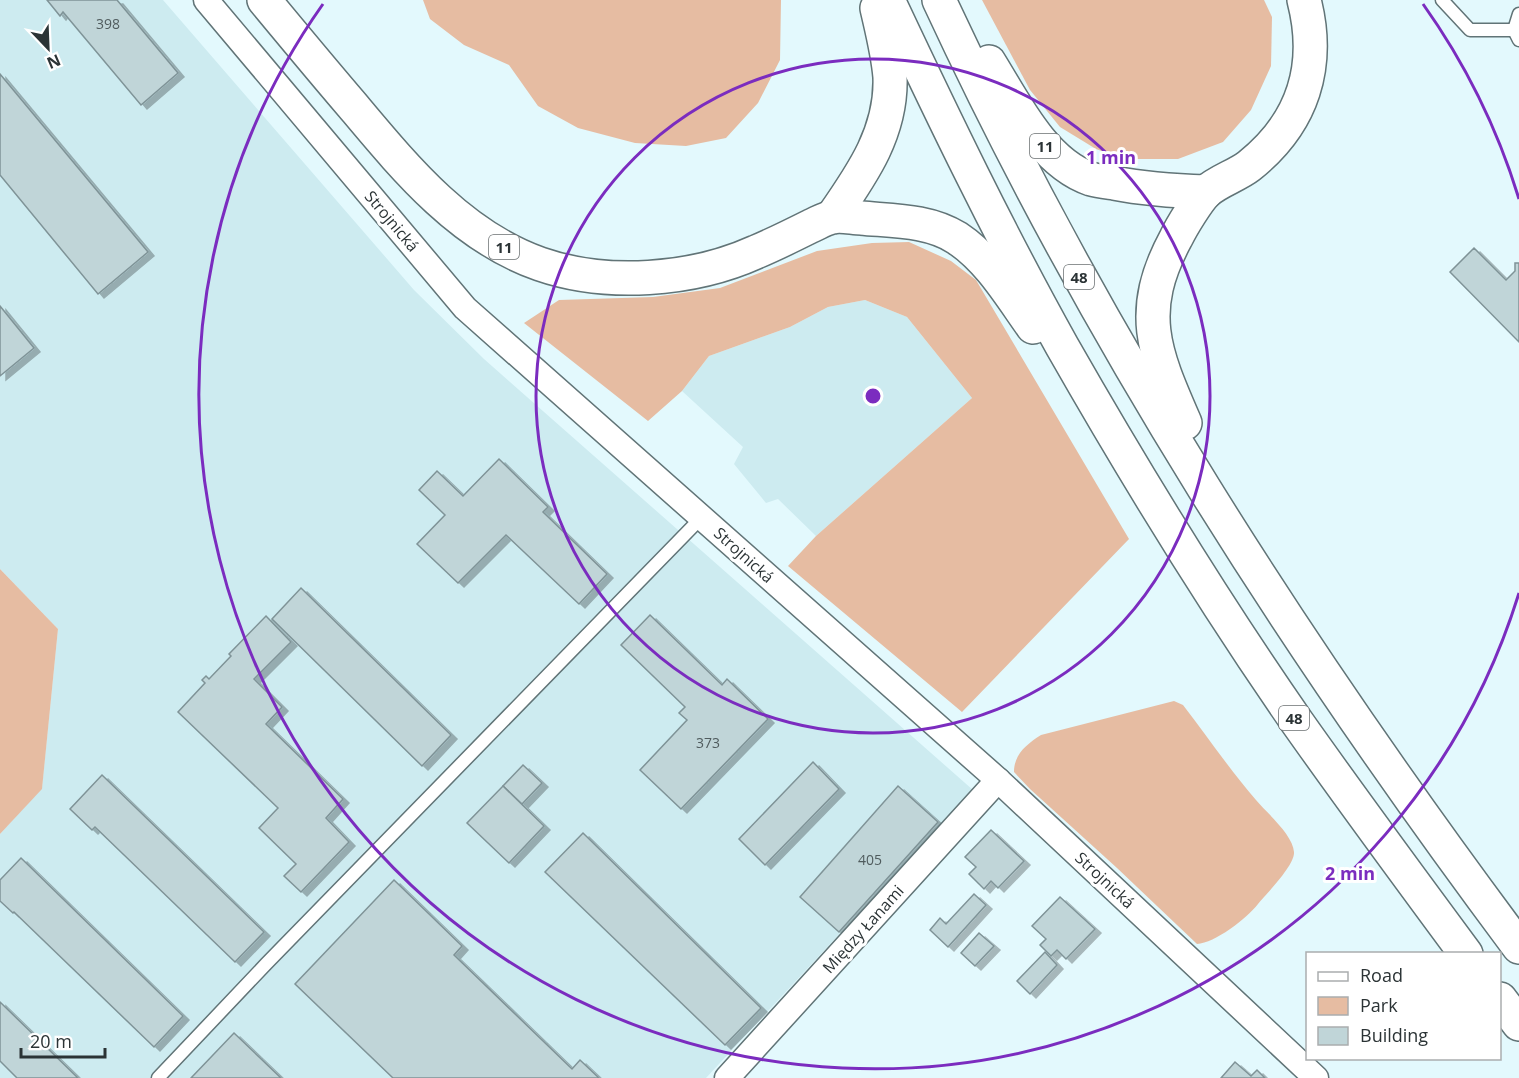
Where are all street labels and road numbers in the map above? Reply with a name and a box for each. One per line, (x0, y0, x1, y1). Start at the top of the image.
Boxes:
road number: 11 (1030, 134, 1060, 158)
street label: Strojnická (360, 186, 424, 256)
road number: 11 (489, 235, 519, 259)
road number: 48 (1064, 265, 1094, 289)
street label: Strojnická (709, 522, 779, 588)
road number: 48 (1279, 706, 1309, 730)
street label: Strojnická (1071, 847, 1139, 913)
street label: Między Łanami (817, 880, 909, 978)

